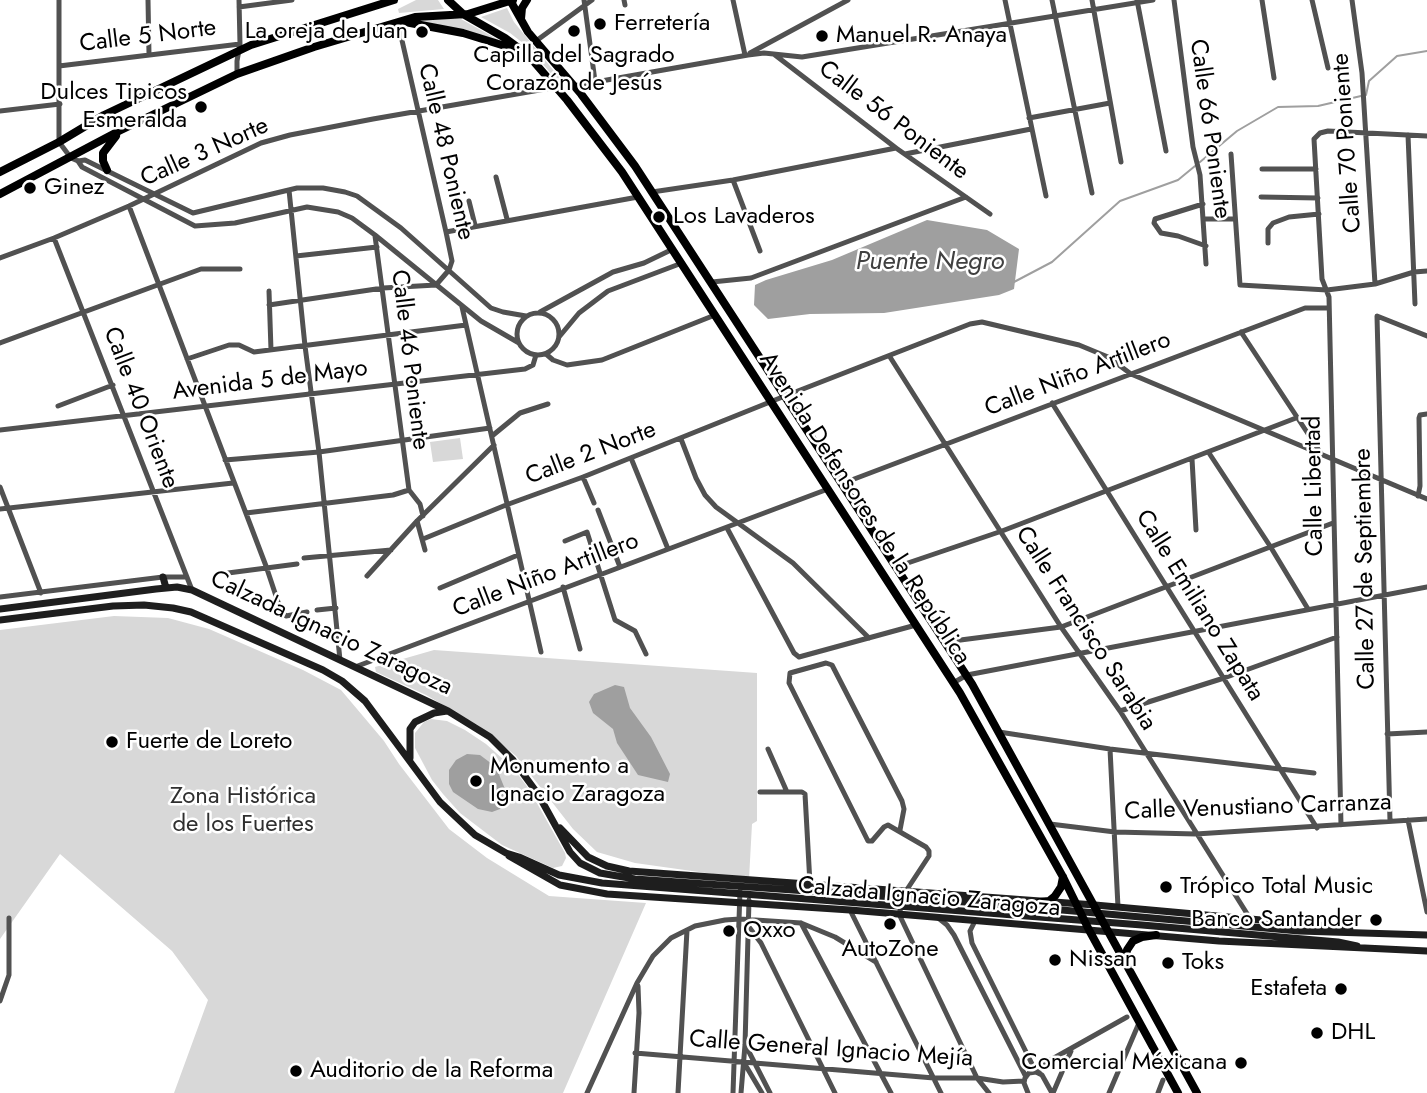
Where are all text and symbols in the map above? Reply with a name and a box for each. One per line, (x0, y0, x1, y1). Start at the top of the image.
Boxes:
place label: Ferretería (614, 10, 710, 38)
street label: Calle 5 Norte (78, 14, 218, 60)
marker: Ferretería (592, 16, 608, 32)
place label: La oreja de Juan (245, 18, 408, 46)
place label: Manuel R. Anaya (836, 22, 1007, 50)
marker: Capilla del Sagrado Corazón de Jesús (566, 23, 582, 39)
marker: La oreja de Juan (414, 24, 430, 40)
marker: Manuel R. Anaya (814, 28, 830, 44)
street label: Calle 66 Poniente (1182, 37, 1236, 221)
place label: Capilla del Sagrado Corazón de Jesús (473, 42, 675, 98)
street label: Calle 70 Poniente (1327, 52, 1369, 234)
street label: Calle 56 Poniente (812, 55, 974, 187)
street label: Calle 48 Poniente (411, 61, 479, 243)
place label: Dulces Tipicos Esmeralda (40, 79, 187, 135)
marker: Dulces Tipicos Esmeralda (193, 99, 209, 115)
street label: Calle 3 Norte (137, 112, 273, 194)
place label: Ginez (44, 174, 104, 202)
marker: Ginez (22, 180, 38, 196)
place label: Los Lavaderos (673, 203, 815, 231)
marker: Los Lavaderos (651, 209, 667, 225)
water label: Puente Negro (856, 247, 1004, 279)
street label: Calle 46 Poniente (384, 268, 434, 452)
street label: Calle 40 Oriente (96, 323, 184, 493)
street label: Calle Niño Artillero (981, 326, 1175, 424)
street label: Avenida Defensores de la República (752, 347, 976, 671)
street label: Avenida 5 de Mayo (171, 355, 369, 407)
street label: Calle Libertad (1299, 415, 1331, 557)
street label: Calle 2 Norte (522, 416, 660, 492)
street label: Calle 27 de Septiembre (1349, 448, 1383, 690)
street label: Calle Emiliano Zapata (1128, 505, 1270, 707)
street label: Calle Francisco Sarabia (1008, 522, 1162, 736)
street label: Calle Niño Artillero (449, 527, 643, 625)
street label: Calzada Ignacio Zaragoza (205, 565, 457, 703)
place label: Fuerte de Loreto (126, 728, 292, 756)
marker: Fuerte de Loreto (104, 734, 120, 750)
place label: Monumento a Ignacio Zaragoza (490, 753, 665, 809)
marker: Monumento a Ignacio Zaragoza (468, 773, 484, 789)
park label: Zona Histórica de los Fuertes (170, 783, 316, 839)
street label: Calle Venustiano Carranza (1124, 789, 1392, 827)
street label: Calzada Ignacio Zaragoza (796, 872, 1062, 924)
place label: Trópico Total Music (1180, 873, 1373, 901)
marker: Trópico Total Music (1158, 879, 1174, 895)
place label: Banco Santander (1191, 906, 1362, 934)
marker: Banco Santander (1368, 912, 1384, 928)
marker: AutoZone (882, 916, 898, 932)
place label: Oxxo (743, 917, 796, 945)
marker: Oxxo (721, 923, 737, 939)
place label: AutoZone (841, 936, 939, 964)
place label: Nissan (1069, 946, 1137, 974)
place label: Toks (1182, 949, 1224, 977)
marker: Nissan (1047, 952, 1063, 968)
marker: Toks (1160, 955, 1176, 971)
place label: Estafeta (1250, 975, 1327, 1003)
marker: Estafeta (1333, 981, 1349, 997)
place label: DHL (1331, 1019, 1375, 1047)
marker: DHL (1309, 1025, 1325, 1041)
street label: Calle General Ignacio Mejía (688, 1026, 974, 1074)
place label: Comercial Méxicana (1021, 1049, 1227, 1077)
marker: Comercial Méxicana (1233, 1055, 1249, 1071)
place label: Auditorio de la Reforma (310, 1057, 553, 1085)
marker: Auditorio de la Reforma (288, 1063, 304, 1079)

